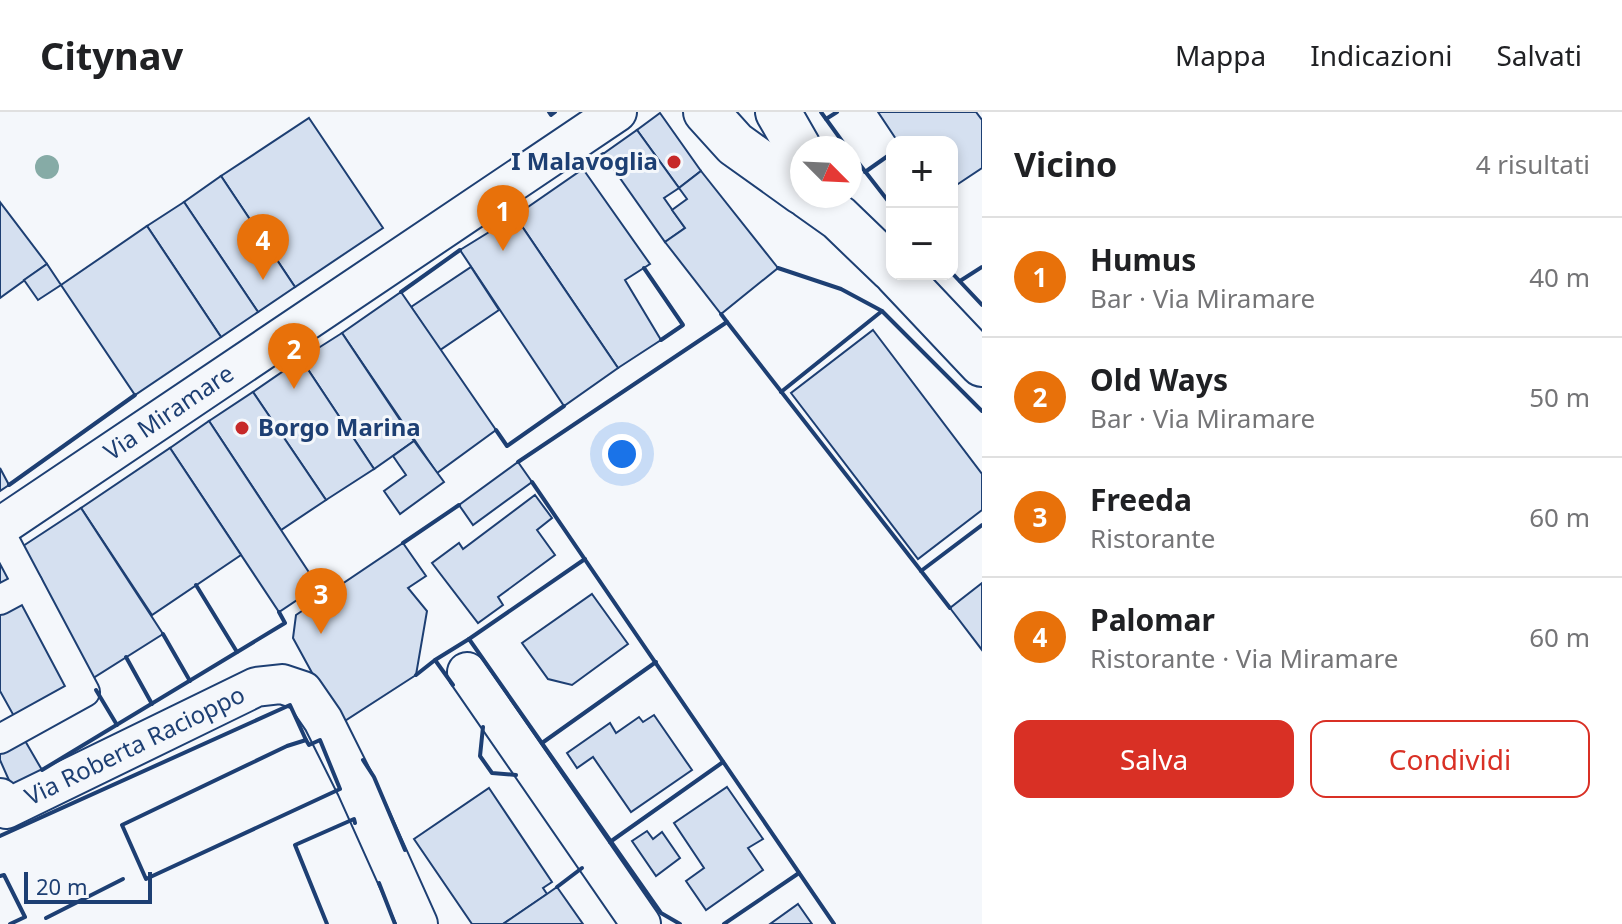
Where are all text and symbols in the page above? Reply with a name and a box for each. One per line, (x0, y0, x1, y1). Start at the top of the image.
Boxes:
text: Citynav (40, 29, 183, 81)
text: Mappa (1175, 36, 1266, 74)
text: Indicazioni (1310, 36, 1452, 74)
text: Salvati (1496, 36, 1582, 74)
north arrow (790, 136, 862, 208)
map controls (886, 136, 958, 280)
button: + (886, 136, 958, 208)
text: Vicino (1014, 141, 1117, 187)
place label: I Malavoglia (511, 144, 658, 177)
text: 4 risultati (1476, 146, 1590, 182)
marker: I Malavoglia (665, 153, 683, 171)
pin: 1 (477, 185, 529, 251)
button: − (886, 208, 958, 280)
pin: 4 (237, 214, 289, 280)
text: Humus (1090, 239, 1196, 280)
text: 1 (1033, 259, 1047, 295)
text: 40 m (1529, 259, 1590, 295)
text: Bar · Via Miramare (1090, 280, 1315, 316)
pin: 2 (268, 323, 320, 389)
street label: Via Miramare (97, 356, 240, 467)
text: Old Ways (1090, 359, 1228, 400)
text: 2 (1033, 379, 1047, 415)
text: 50 m (1529, 379, 1590, 415)
text: Bar · Via Miramare (1090, 400, 1315, 436)
place label: Borgo Marina (258, 410, 421, 443)
marker: Borgo Marina (233, 419, 251, 437)
your location (602, 434, 642, 474)
text: Freeda (1090, 479, 1192, 520)
text: 3 (1033, 499, 1047, 535)
text: 60 m (1529, 499, 1590, 535)
text: Ristorante (1090, 520, 1215, 556)
pin: 3 (295, 568, 347, 634)
text: Palomar (1090, 599, 1215, 640)
text: 4 (1033, 619, 1047, 655)
text: 60 m (1529, 619, 1590, 655)
text: Ristorante · Via Miramare (1090, 640, 1398, 676)
street label: Via Roberta Racioppo (19, 677, 250, 812)
button: Salva (1014, 720, 1294, 798)
button: Condividi (1310, 720, 1590, 798)
scale bar (24, 868, 152, 904)
text: 20 m (36, 871, 87, 901)

